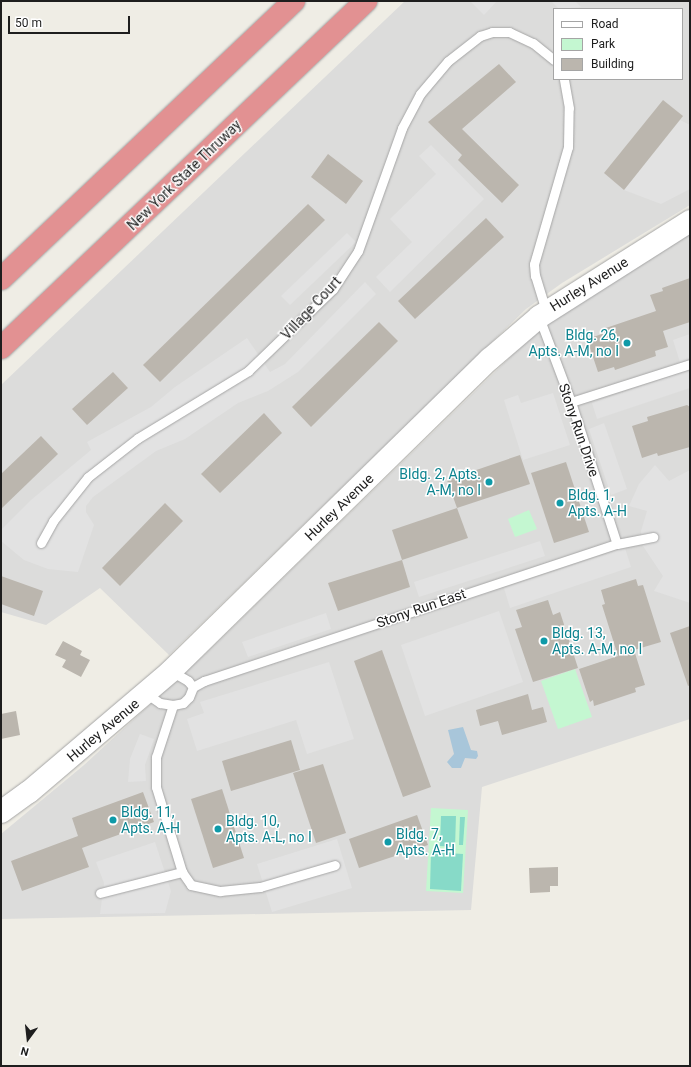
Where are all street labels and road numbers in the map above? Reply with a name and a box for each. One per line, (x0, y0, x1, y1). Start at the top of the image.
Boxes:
street label: New York State Thruway (124, 116, 244, 234)
street label: Hurley Avenue (547, 253, 631, 315)
street label: Village Court (278, 273, 344, 343)
street label: Stony Run Drive (555, 381, 603, 479)
street label: Hurley Avenue (301, 470, 377, 544)
street label: Stony Run East (374, 585, 468, 631)
street label: Hurley Avenue (63, 695, 143, 765)

